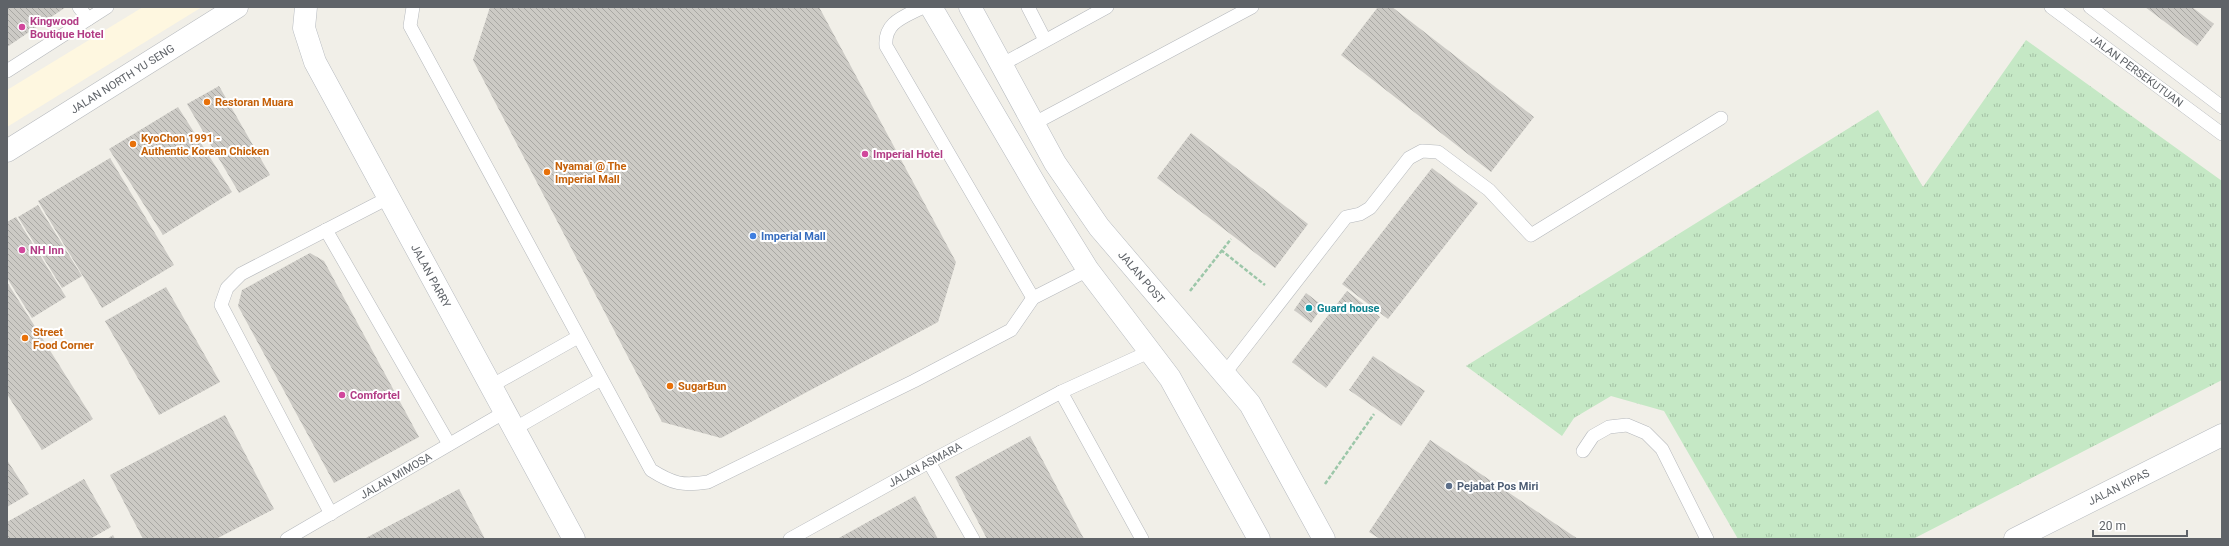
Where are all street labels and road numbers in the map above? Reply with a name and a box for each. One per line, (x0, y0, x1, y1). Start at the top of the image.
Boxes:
street label: JALAN PERSEKUTUAN (2088, 32, 2186, 110)
street label: JALAN NORTH YU SENG (68, 41, 177, 116)
street label: JALAN PARRY (409, 242, 454, 310)
street label: JALAN POST (1116, 248, 1168, 306)
street label: JALAN ASMARA (886, 439, 964, 490)
street label: JALAN MIMOSA (358, 449, 435, 501)
street label: JALAN KIPAS (2086, 466, 2152, 508)

